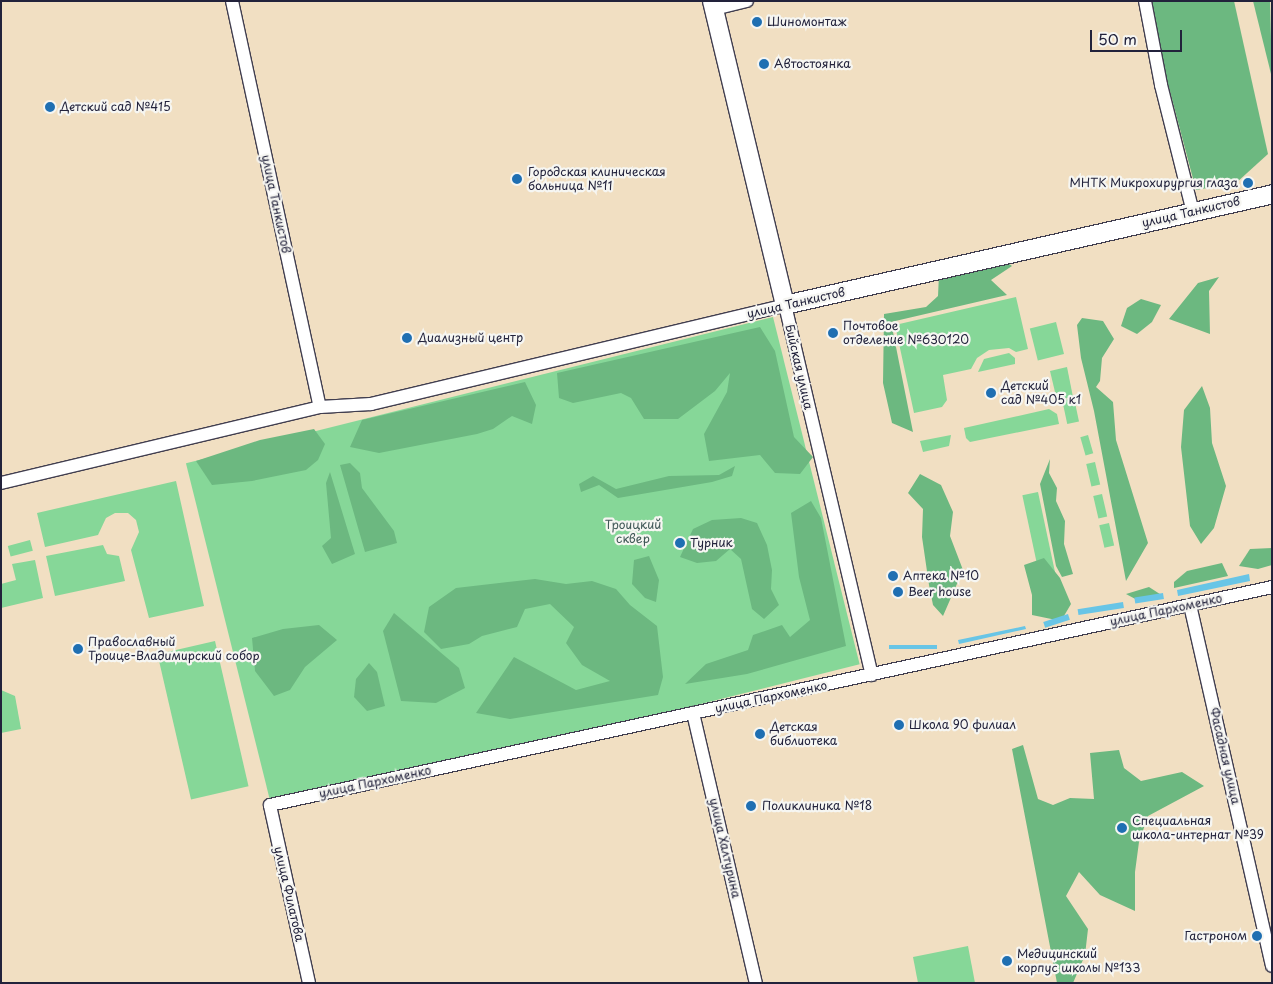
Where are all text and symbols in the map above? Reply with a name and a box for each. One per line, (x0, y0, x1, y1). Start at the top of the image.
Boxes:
place label: Шиномонтаж (767, 15, 846, 29)
marker: Шиномонтаж (751, 16, 763, 28)
scale bar (1093, 20, 1186, 52)
text: 50 m (1098, 27, 1137, 50)
place label: Автостоянка (774, 57, 851, 71)
marker: Автостоянка (758, 58, 770, 70)
place label: Детский сад №415 (60, 100, 172, 114)
marker: Детский сад №415 (44, 101, 56, 113)
street label: улица Танкистов (258, 153, 294, 255)
place label: Городская клиническая больница №11 (528, 165, 666, 193)
marker: Городская клиническая больница №11 (510, 172, 524, 186)
place label: МНТК Микрохирургия глаза (1069, 176, 1238, 190)
marker: МНТК Микрохирургия глаза (1242, 177, 1254, 189)
street label: улица Танкистов (1140, 194, 1242, 230)
street label: улица Танкистов (745, 285, 847, 321)
place label: Почтовое отделение №630120 (843, 319, 969, 347)
street label: Бийская улица (782, 323, 816, 411)
marker: Почтовое отделение №630120 (827, 327, 839, 339)
marker: Диализный центр (400, 331, 414, 345)
place label: Диализный центр (418, 331, 523, 345)
place label: Детский сад №405 к1 (1001, 379, 1081, 407)
marker: Детский сад №405 к1 (985, 387, 997, 399)
park label: Троицкий сквер (605, 518, 661, 546)
place label: Турник (690, 536, 733, 550)
marker: Турник (674, 537, 686, 549)
place label: Аптека №10 (903, 569, 979, 583)
marker: Аптека №10 (887, 570, 899, 582)
place label: Beer house (908, 585, 972, 599)
marker: Beer house (892, 586, 904, 598)
street label: улица Пархоменко (1108, 591, 1224, 629)
place label: Православный Троице-Владимирский собор (88, 635, 260, 663)
marker: Православный Троице-Владимирский собор (72, 643, 84, 655)
street label: улица Пархоменко (713, 678, 829, 716)
street label: Фасадная улица (1207, 706, 1243, 806)
place label: Школа 90 филиал (909, 718, 1017, 732)
marker: Школа 90 филиал (893, 719, 905, 731)
place label: Детская библиотека (770, 720, 837, 748)
marker: Детская библиотека (754, 728, 766, 740)
street label: улица Пархоменко (317, 763, 433, 801)
street label: улица Халтурина (706, 796, 744, 900)
marker: Поликлиника №18 (744, 799, 758, 813)
place label: Поликлиника №18 (762, 799, 872, 813)
place label: Специальная школа-интернат №39 (1132, 814, 1264, 842)
marker: Специальная школа-интернат №39 (1116, 822, 1128, 834)
street label: улица Филатова (271, 845, 307, 943)
place label: Гастроном (1184, 929, 1247, 943)
marker: Гастроном (1251, 930, 1263, 942)
place label: Медицинский корпус школы №133 (1017, 947, 1142, 975)
marker: Медицинский корпус школы №133 (1001, 955, 1013, 967)

